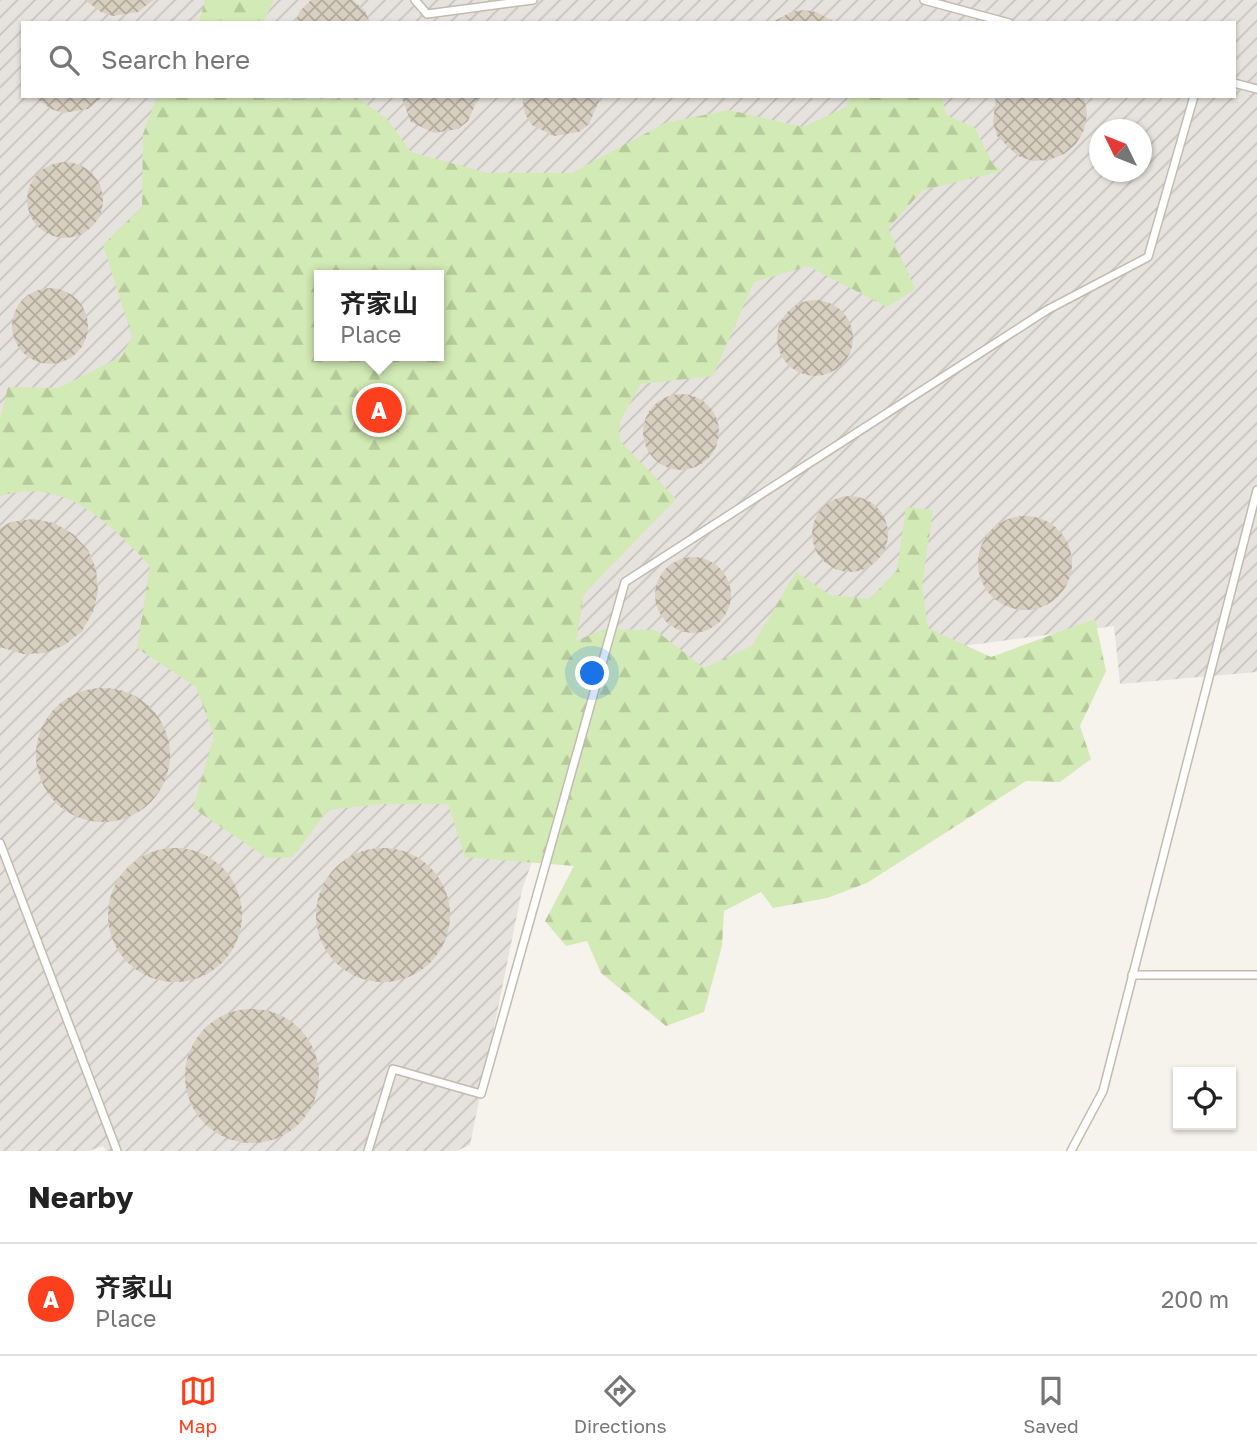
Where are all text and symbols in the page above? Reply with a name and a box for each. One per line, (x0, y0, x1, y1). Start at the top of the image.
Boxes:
search box (21, 21, 1236, 98)
icon: search (45, 41, 83, 79)
text: Search here (101, 44, 250, 75)
north arrow (1089, 119, 1152, 182)
popup (314, 270, 444, 361)
text: 齐家山 (340, 288, 418, 319)
text: Place (340, 320, 401, 348)
pin: A (356, 384, 402, 436)
your location (575, 656, 609, 690)
map controls (1173, 1067, 1236, 1130)
button: locate (1173, 1067, 1236, 1130)
text: Nearby (28, 1179, 133, 1215)
text: 齐家山 (95, 1272, 173, 1303)
text: A (43, 1285, 59, 1313)
text: 200 m (1161, 1285, 1229, 1313)
text: Place (95, 1304, 156, 1332)
tab: Map (178, 1372, 217, 1437)
tab: Directions (574, 1372, 667, 1437)
tab: Saved (1023, 1372, 1079, 1437)

